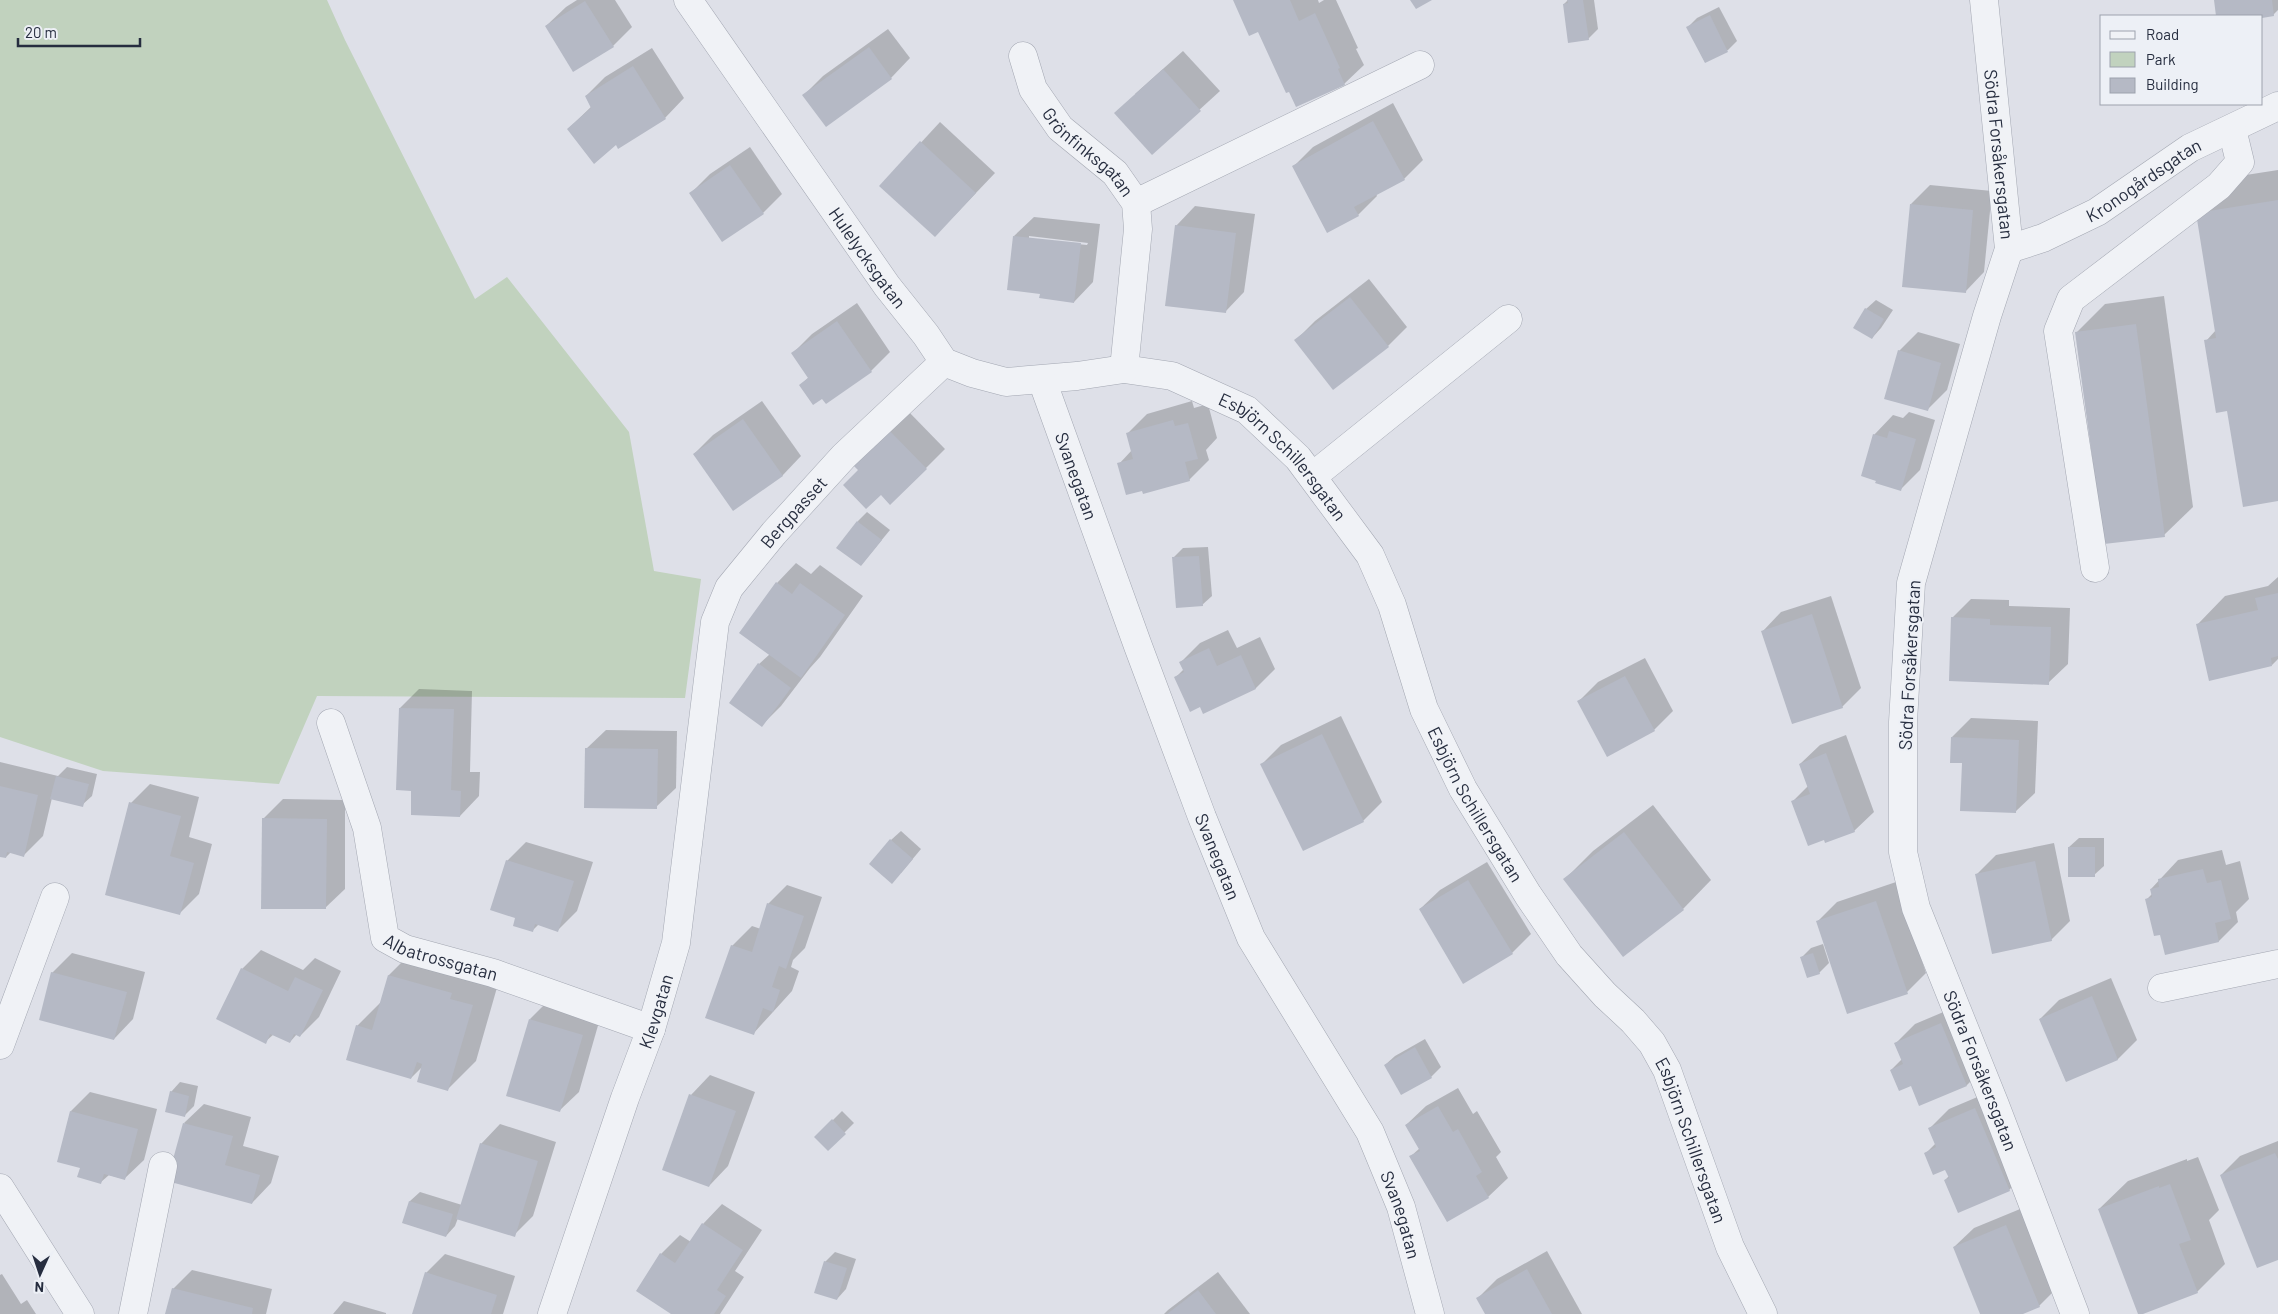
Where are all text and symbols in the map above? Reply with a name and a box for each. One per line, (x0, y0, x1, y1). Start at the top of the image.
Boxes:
scale bar (18, 15, 140, 47)
legend (2100, 15, 2263, 105)
text: 20 m (25, 23, 57, 41)
text: Road (2146, 25, 2179, 43)
text: Park (2146, 50, 2176, 68)
street label: Södra Forsåkersgatan (1980, 68, 2019, 240)
text: Building (2146, 75, 2199, 93)
street label: Grönfinksgatan (1038, 103, 1139, 200)
street label: Kronogårdsgatan (2082, 133, 2204, 227)
street label: Hulelycksgatan (824, 203, 911, 312)
street label: Esbjörn Schillersgatan (1215, 388, 1352, 525)
street label: Svanegatan (1051, 429, 1103, 523)
street label: Bergpasset (755, 472, 831, 552)
street label: Södra Forsåkersgatan (1894, 579, 1924, 751)
street label: Esbjörn Schillersgatan (1423, 723, 1528, 886)
street label: Svanegatan (1191, 810, 1245, 903)
street label: Albatrossgatan (380, 929, 500, 985)
street label: Klevgatan (634, 971, 677, 1052)
street label: Södra Forsåkersgatan (1939, 987, 2022, 1154)
street label: Esbjörn Schillersgatan (1651, 1053, 1732, 1226)
street label: Svanegatan (1376, 1167, 1426, 1261)
north arrow (15, 1249, 65, 1299)
text: N (34, 1279, 44, 1296)

